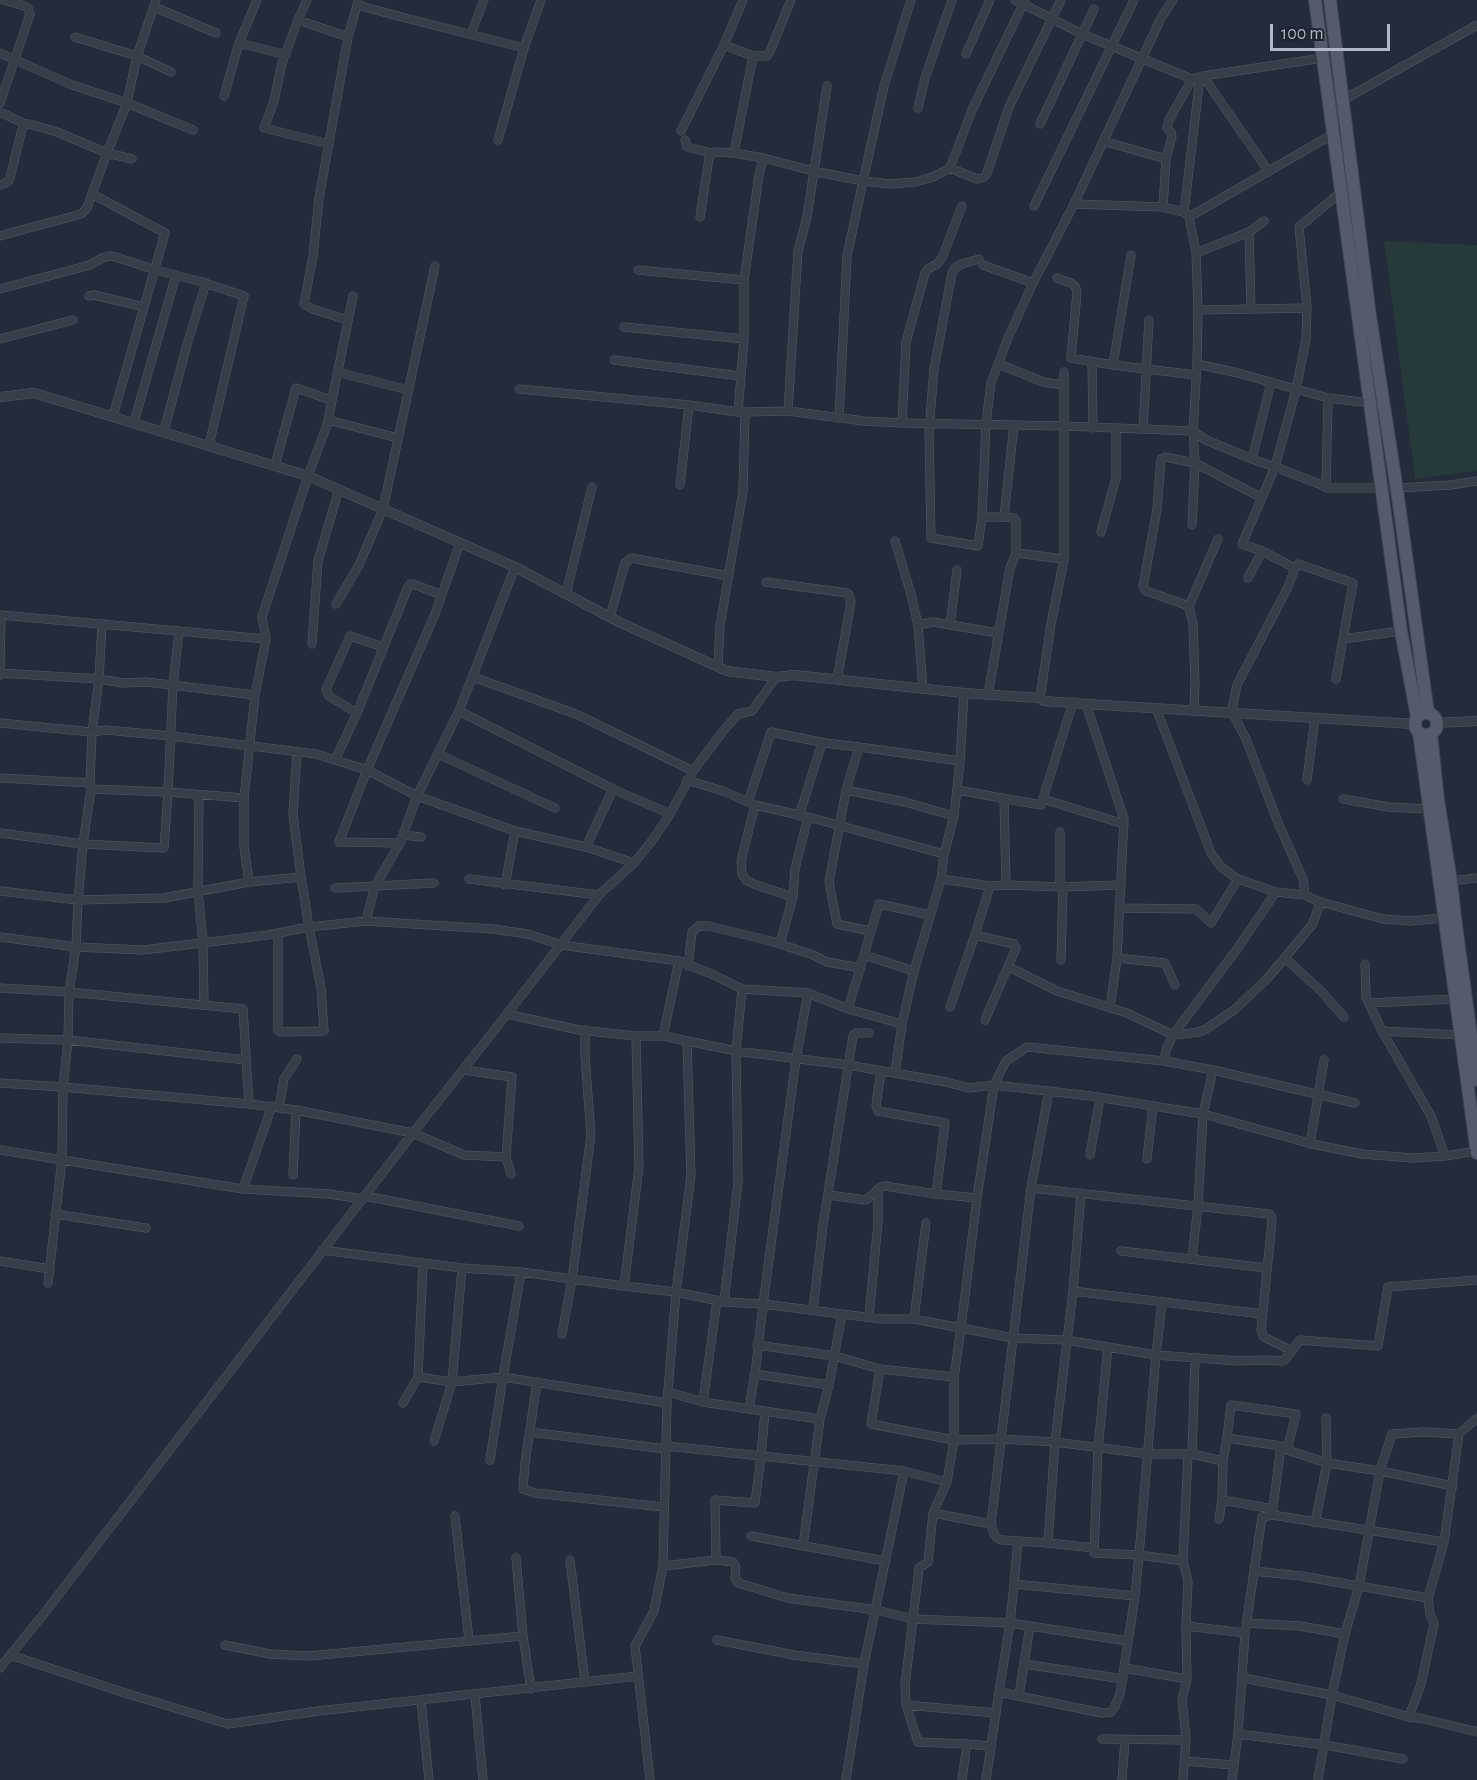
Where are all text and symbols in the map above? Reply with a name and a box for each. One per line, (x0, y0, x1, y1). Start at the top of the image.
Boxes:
scale bar (1273, 12, 1393, 50)
text: 100 m (1281, 25, 1324, 43)

